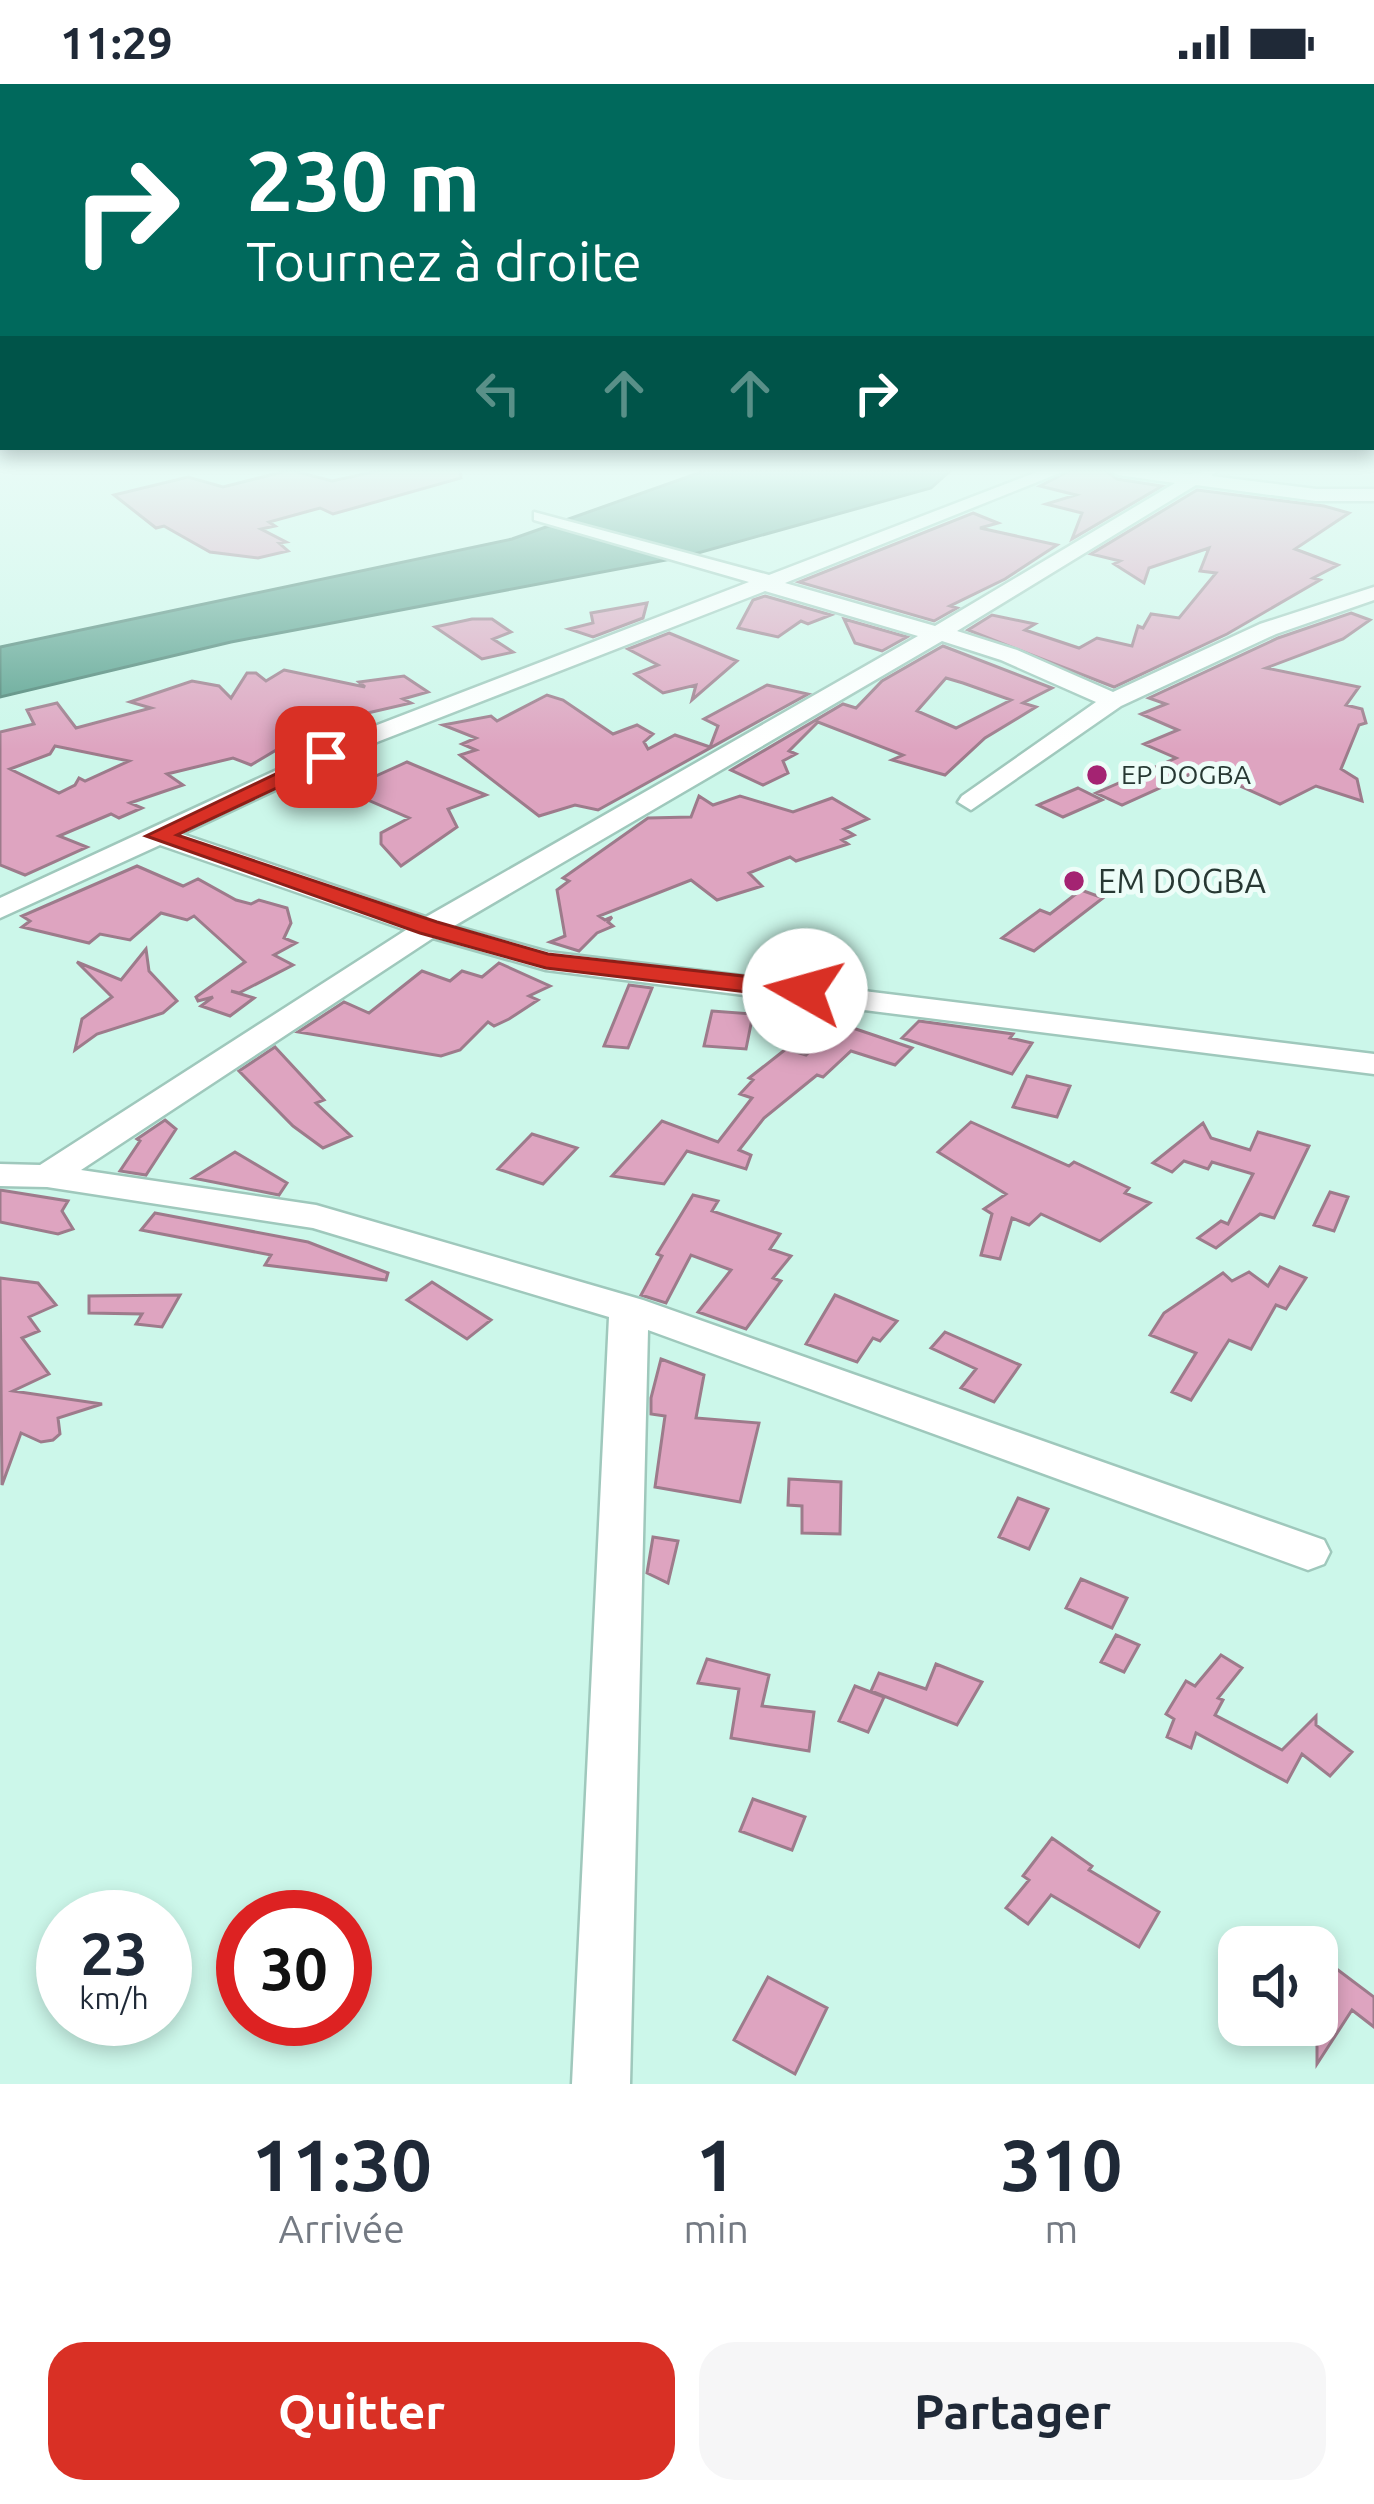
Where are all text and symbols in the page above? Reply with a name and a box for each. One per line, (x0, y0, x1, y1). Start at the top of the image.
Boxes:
text: 11:29 (60, 17, 173, 68)
icon: right (48, 132, 204, 288)
text: 230 m (246, 133, 480, 227)
text: Tournez à droite (246, 231, 642, 291)
icon: left (465, 360, 531, 426)
icon: ahead (591, 360, 657, 426)
icon: ahead (717, 360, 783, 426)
icon: right (843, 360, 909, 426)
pin (275, 706, 377, 808)
icon: arrive (293, 724, 359, 790)
place label: EP DOGBA (1121, 759, 1252, 789)
marker: EP DOGBA (1084, 762, 1110, 788)
place label: EM DOGBA (1098, 862, 1266, 899)
marker: EM DOGBA (1061, 868, 1087, 894)
position arrow (742, 928, 868, 1054)
speed limit sign: 30 (216, 1890, 372, 2046)
text: 23 (80, 1919, 148, 1986)
map controls (1218, 1926, 1338, 2046)
button: sound (1218, 1926, 1338, 2046)
text: km/h (79, 1981, 149, 2015)
text: 11:30 (252, 2124, 432, 2205)
text: 1 (696, 2124, 736, 2205)
text: 310 (1000, 2124, 1122, 2205)
text: Arrivée (279, 2207, 405, 2250)
text: min (683, 2207, 749, 2250)
text: m (1045, 2207, 1078, 2250)
button: Quitter (48, 2342, 675, 2480)
button: Partager (699, 2342, 1326, 2480)

